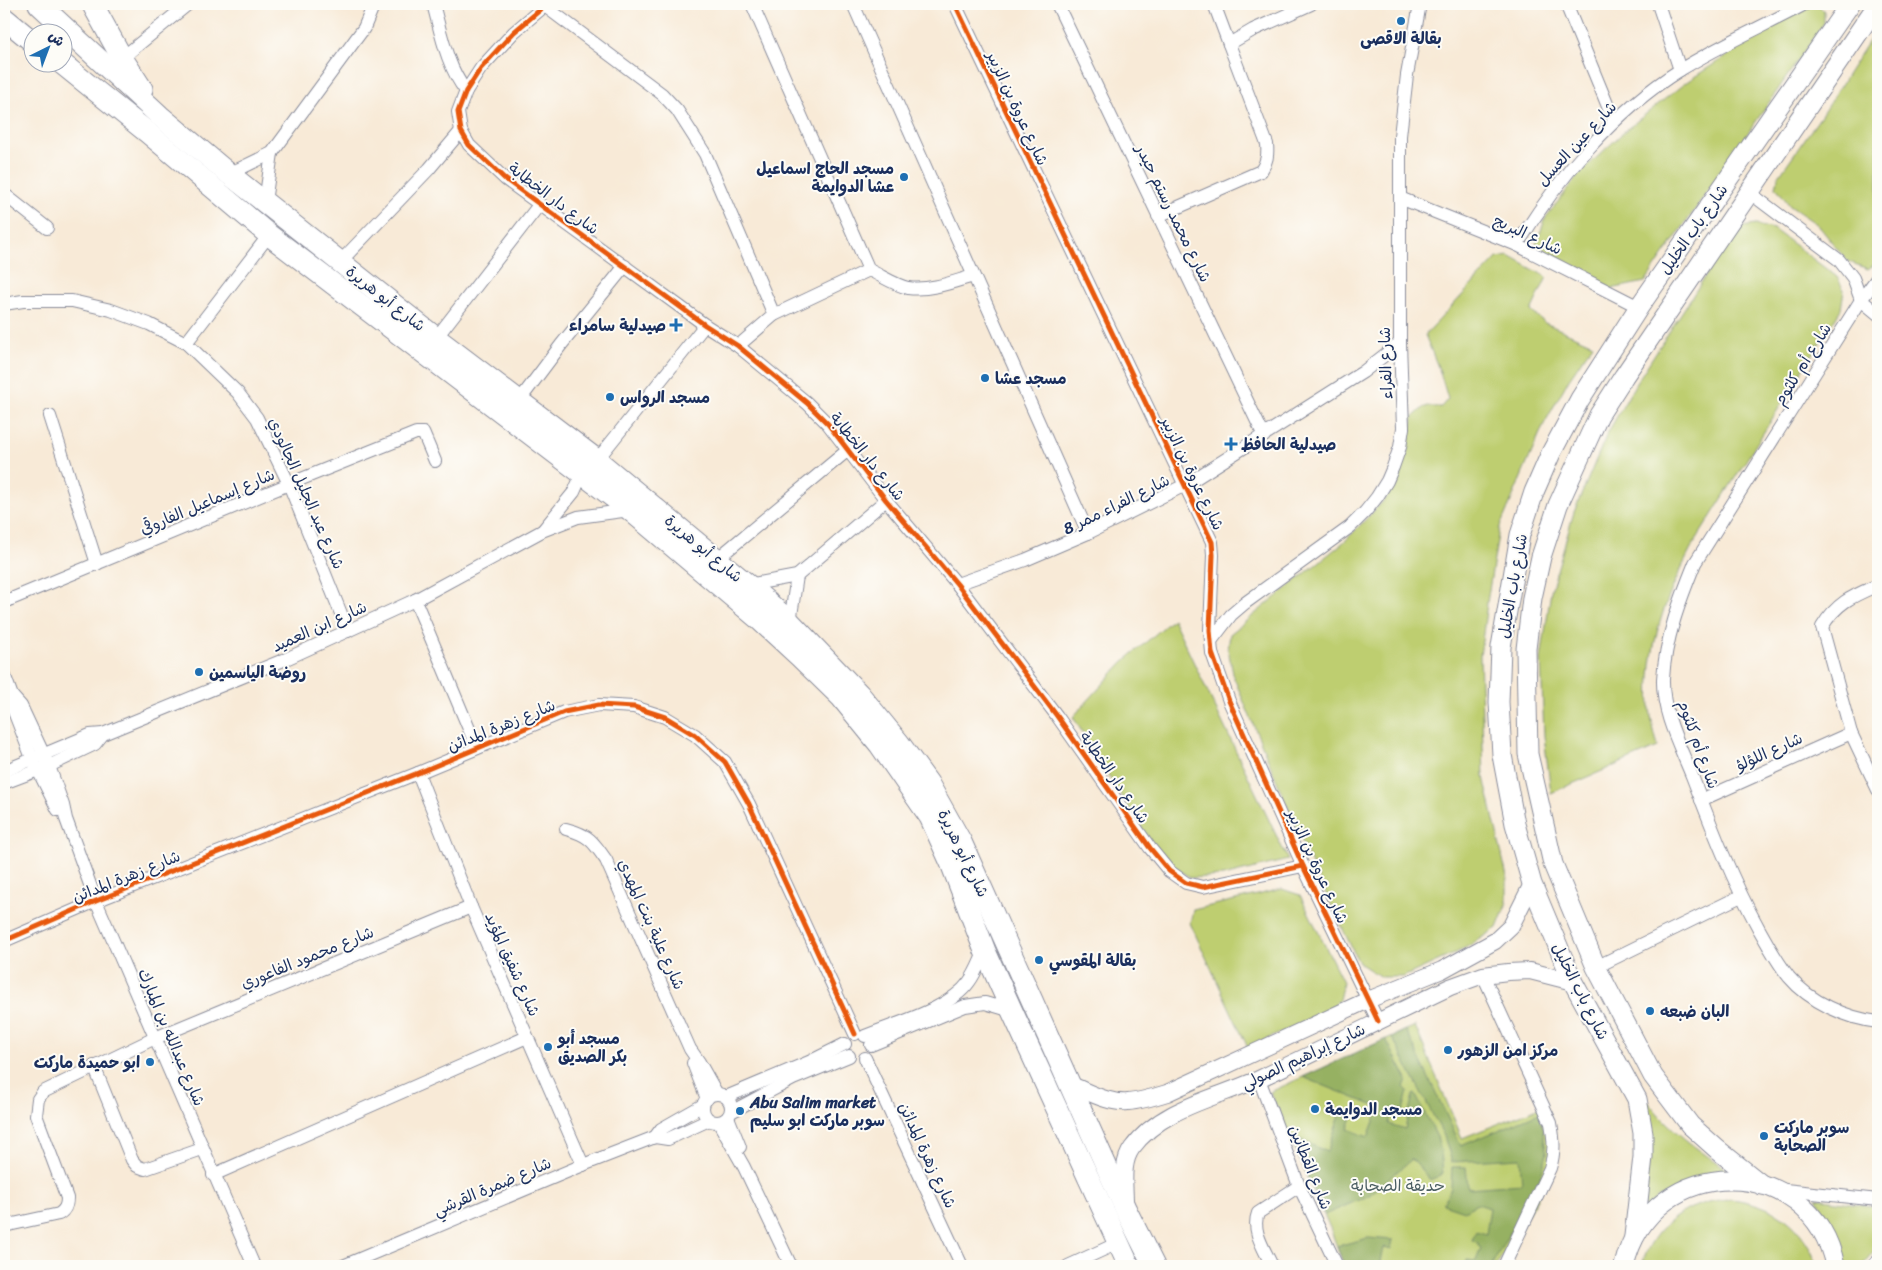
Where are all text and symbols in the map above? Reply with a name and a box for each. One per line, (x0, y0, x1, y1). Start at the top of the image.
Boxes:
marker: بقالة الاقصى (1395, 15, 1407, 27)
north arrow (22, 22, 72, 72)
text: ش (42, 24, 70, 53)
place label: بقالة الاقصى (1360, 24, 1442, 53)
street label: شارع عروة بن الزبير (977, 44, 1057, 170)
street label: شارع عين العسل (1529, 94, 1624, 193)
street label: شارع محمد رستم حيدر (1127, 137, 1220, 287)
street label: شارع دار الخطابة (502, 154, 606, 242)
place label: مسجد الحاج اسماعيل عشا الدوايمة (756, 154, 894, 201)
marker: مسجد الحاج اسماعيل عشا الدوايمة (898, 171, 910, 183)
street label: شارع باب الخليل (1651, 178, 1736, 281)
street label: شارع البريج (1488, 206, 1567, 263)
street label: شارع أبو هريرة (339, 258, 432, 339)
place label: صيدلية سامراء (569, 311, 666, 340)
street label: شارع أم كلثوم (1765, 317, 1839, 412)
marker: صيدلية سامراء (670, 319, 682, 331)
street label: شارع الفراء (1370, 326, 1401, 400)
place label: مسجد عشا (995, 364, 1067, 393)
marker: مسجد عشا (979, 372, 991, 384)
place label: مسجد الرواس (620, 383, 710, 412)
marker: مسجد الرواس (604, 391, 616, 403)
street label: شارع دار الخطابة (822, 405, 913, 507)
street label: شارع عروة بن الزبير (1151, 409, 1233, 535)
street label: شارع عبد الجليل الجالودي (260, 412, 353, 574)
place label: صيدلية الحافظ (1241, 430, 1337, 459)
marker: صيدلية الحافظ (1225, 438, 1237, 450)
street label: شارع إسماعيل الفاروقي (135, 460, 279, 543)
street label: شارع الفراء ممر 8 (1058, 466, 1175, 543)
street label: شارع أبو هريرة (658, 507, 750, 590)
street label: شارع باب الخليل (1489, 531, 1536, 641)
street label: شارع ابن العميد (267, 592, 372, 660)
place label: روضة الياسمين (209, 658, 306, 687)
marker: روضة الياسمين (193, 666, 205, 678)
street label: شارع زهرة المدائن (443, 691, 560, 760)
street label: شارع أم كلثوم (1669, 695, 1728, 793)
street label: شارع اللؤلؤ (1729, 724, 1808, 780)
street label: شارع دار الخطابة (1072, 725, 1157, 830)
street label: شارع عروة بن الزبير (1277, 802, 1357, 928)
street label: شارع أبو هريرة (930, 804, 997, 902)
street label: شارع زهرة المدائن (68, 842, 185, 911)
street label: شارع علية بنت المهدي (610, 854, 693, 994)
street label: شارع شفيق المؤيد (477, 907, 549, 1021)
street label: شارع محمود الفاعوري (236, 917, 378, 997)
street label: شارع باب الخليل (1544, 937, 1618, 1045)
place label: بقالة المقوسي (1049, 946, 1136, 975)
marker: بقالة المقوسي (1033, 954, 1045, 966)
street label: شارع عبدالله بن المبارك (129, 964, 214, 1111)
place label: البان ضبعه (1660, 997, 1729, 1026)
marker: البان ضبعه (1644, 1005, 1656, 1017)
street label: شارع إبراهيم الصولي (1236, 1015, 1370, 1098)
place label: مسجد أبو بكر الصديق (557, 1024, 627, 1071)
place label: مركز امن الزهور (1457, 1036, 1558, 1065)
marker: مسجد أبو بكر الصديق (542, 1041, 554, 1053)
marker: مركز امن الزهور (1442, 1044, 1454, 1056)
place label: ابو حميدة ماركت (34, 1048, 140, 1077)
marker: ابو حميدة ماركت (144, 1056, 156, 1068)
place label: Abu Salim market سوبر ماركت ابو سليم (749, 1088, 885, 1135)
place label: مسجد الدوايمة (1325, 1095, 1422, 1124)
street label: شارع زهرة المدائن (890, 1097, 965, 1213)
marker: مسجد الدوايمة (1309, 1103, 1321, 1115)
marker: Abu Salim market سوبر ماركت ابو سليم (734, 1105, 746, 1117)
place label: سوبر ماركت الصحابة (1774, 1113, 1849, 1160)
street label: شارع القطانين (1280, 1120, 1341, 1214)
marker: سوبر ماركت الصحابة (1758, 1130, 1770, 1142)
street label: شارع ضمرة القرشي (429, 1148, 556, 1224)
park label: حديقة الصحابة (1351, 1171, 1445, 1200)

